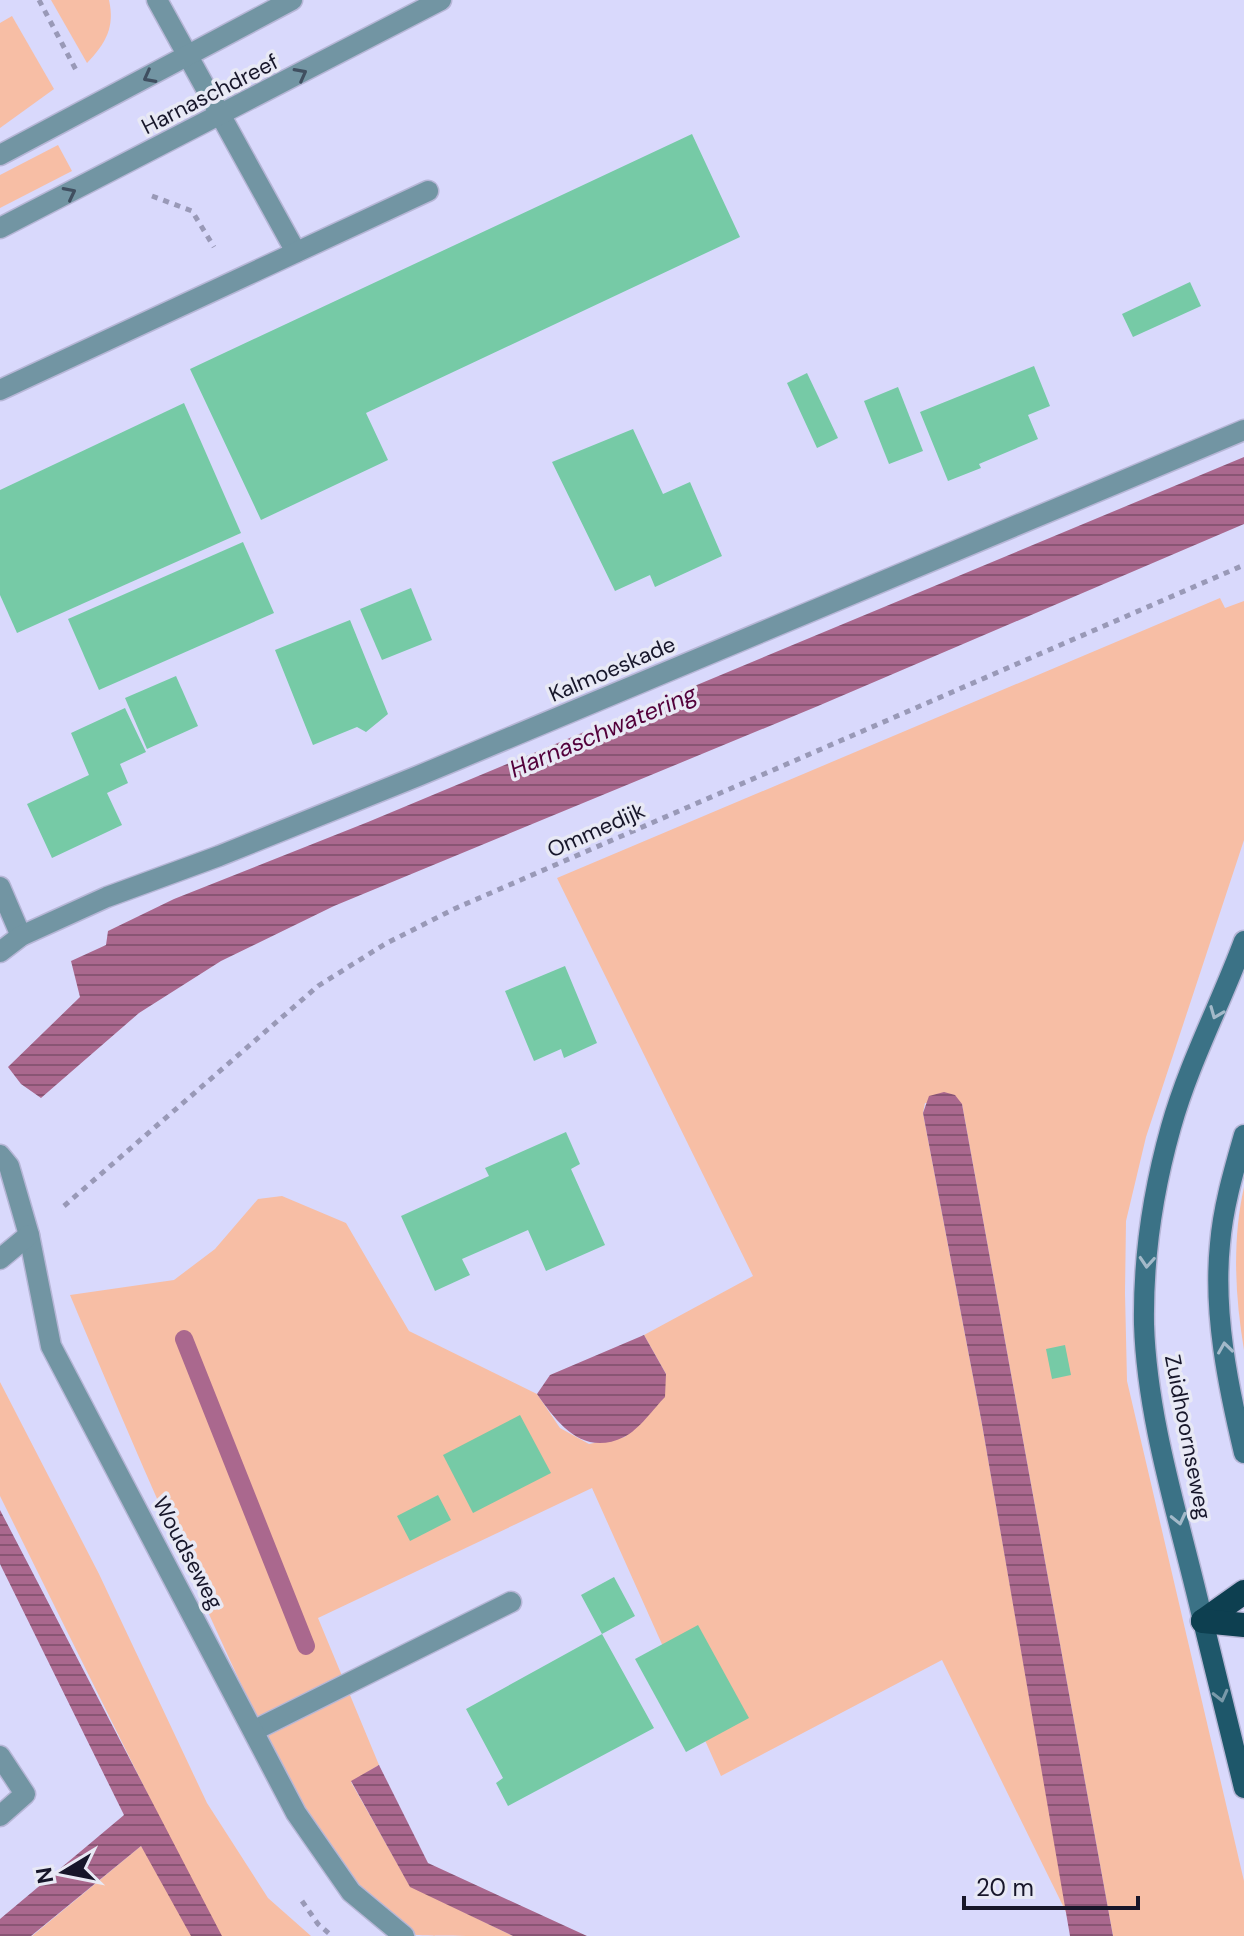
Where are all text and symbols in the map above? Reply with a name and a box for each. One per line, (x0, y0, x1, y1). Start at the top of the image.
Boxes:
street label: Harnaschdreef (137, 47, 283, 141)
one-way arrow (143, 68, 158, 83)
one-way arrow (293, 69, 308, 84)
one-way arrow (61, 187, 76, 203)
street label: Kalmoeskade (544, 629, 680, 709)
water label: Harnaschwatering (505, 677, 702, 784)
street label: Ommedijk (542, 796, 650, 864)
one-way arrow (1209, 1005, 1226, 1019)
one-way arrow (1139, 1256, 1156, 1269)
one-way arrow (1217, 1342, 1234, 1355)
street label: Zuidhoornseweg (1158, 1352, 1218, 1522)
street label: Woudseweg (146, 1492, 230, 1614)
one-way arrow (1170, 1512, 1187, 1525)
one-way arrow (1212, 1689, 1229, 1703)
north arrow (24, 1832, 104, 1912)
scale bar (964, 1860, 1138, 1910)
text: N (29, 1865, 60, 1886)
text: 20 m (976, 1872, 1034, 1903)

